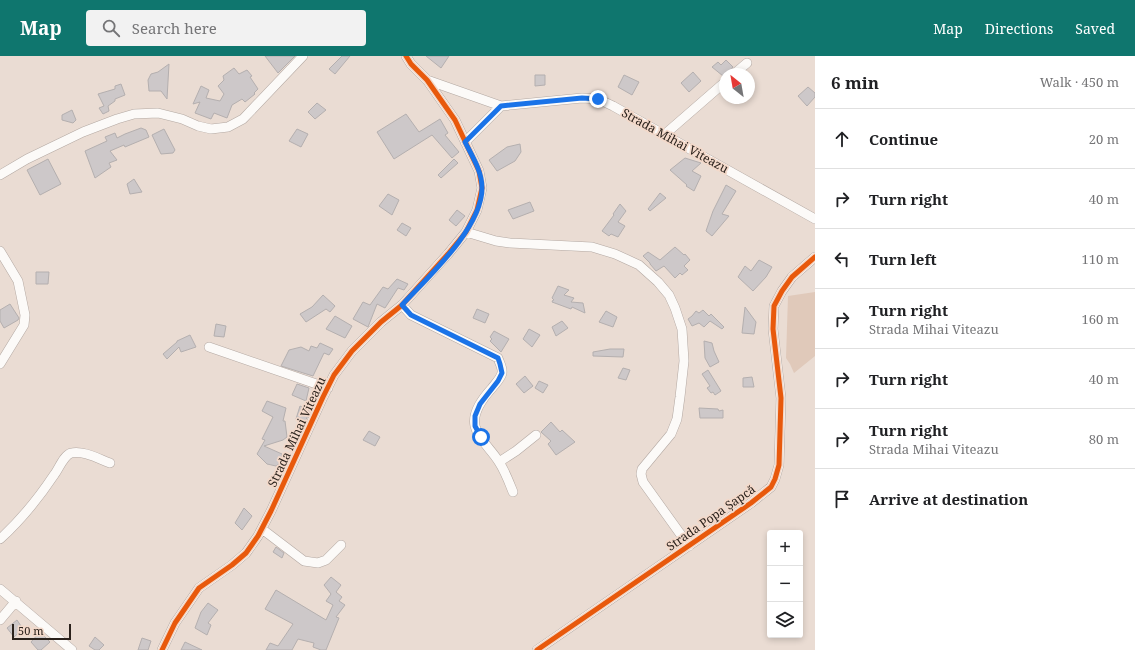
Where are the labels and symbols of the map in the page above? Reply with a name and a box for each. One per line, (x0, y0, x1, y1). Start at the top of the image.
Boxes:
north arrow (719, 68, 755, 104)
route end (589, 90, 607, 108)
street label: Strada Mihai Viteazu (619, 104, 732, 177)
street label: Strada Mihai Viteazu (264, 374, 330, 490)
route start (472, 428, 490, 446)
street label: Strada Popa Șapcă (663, 480, 759, 555)
scale bar (12, 622, 71, 641)

